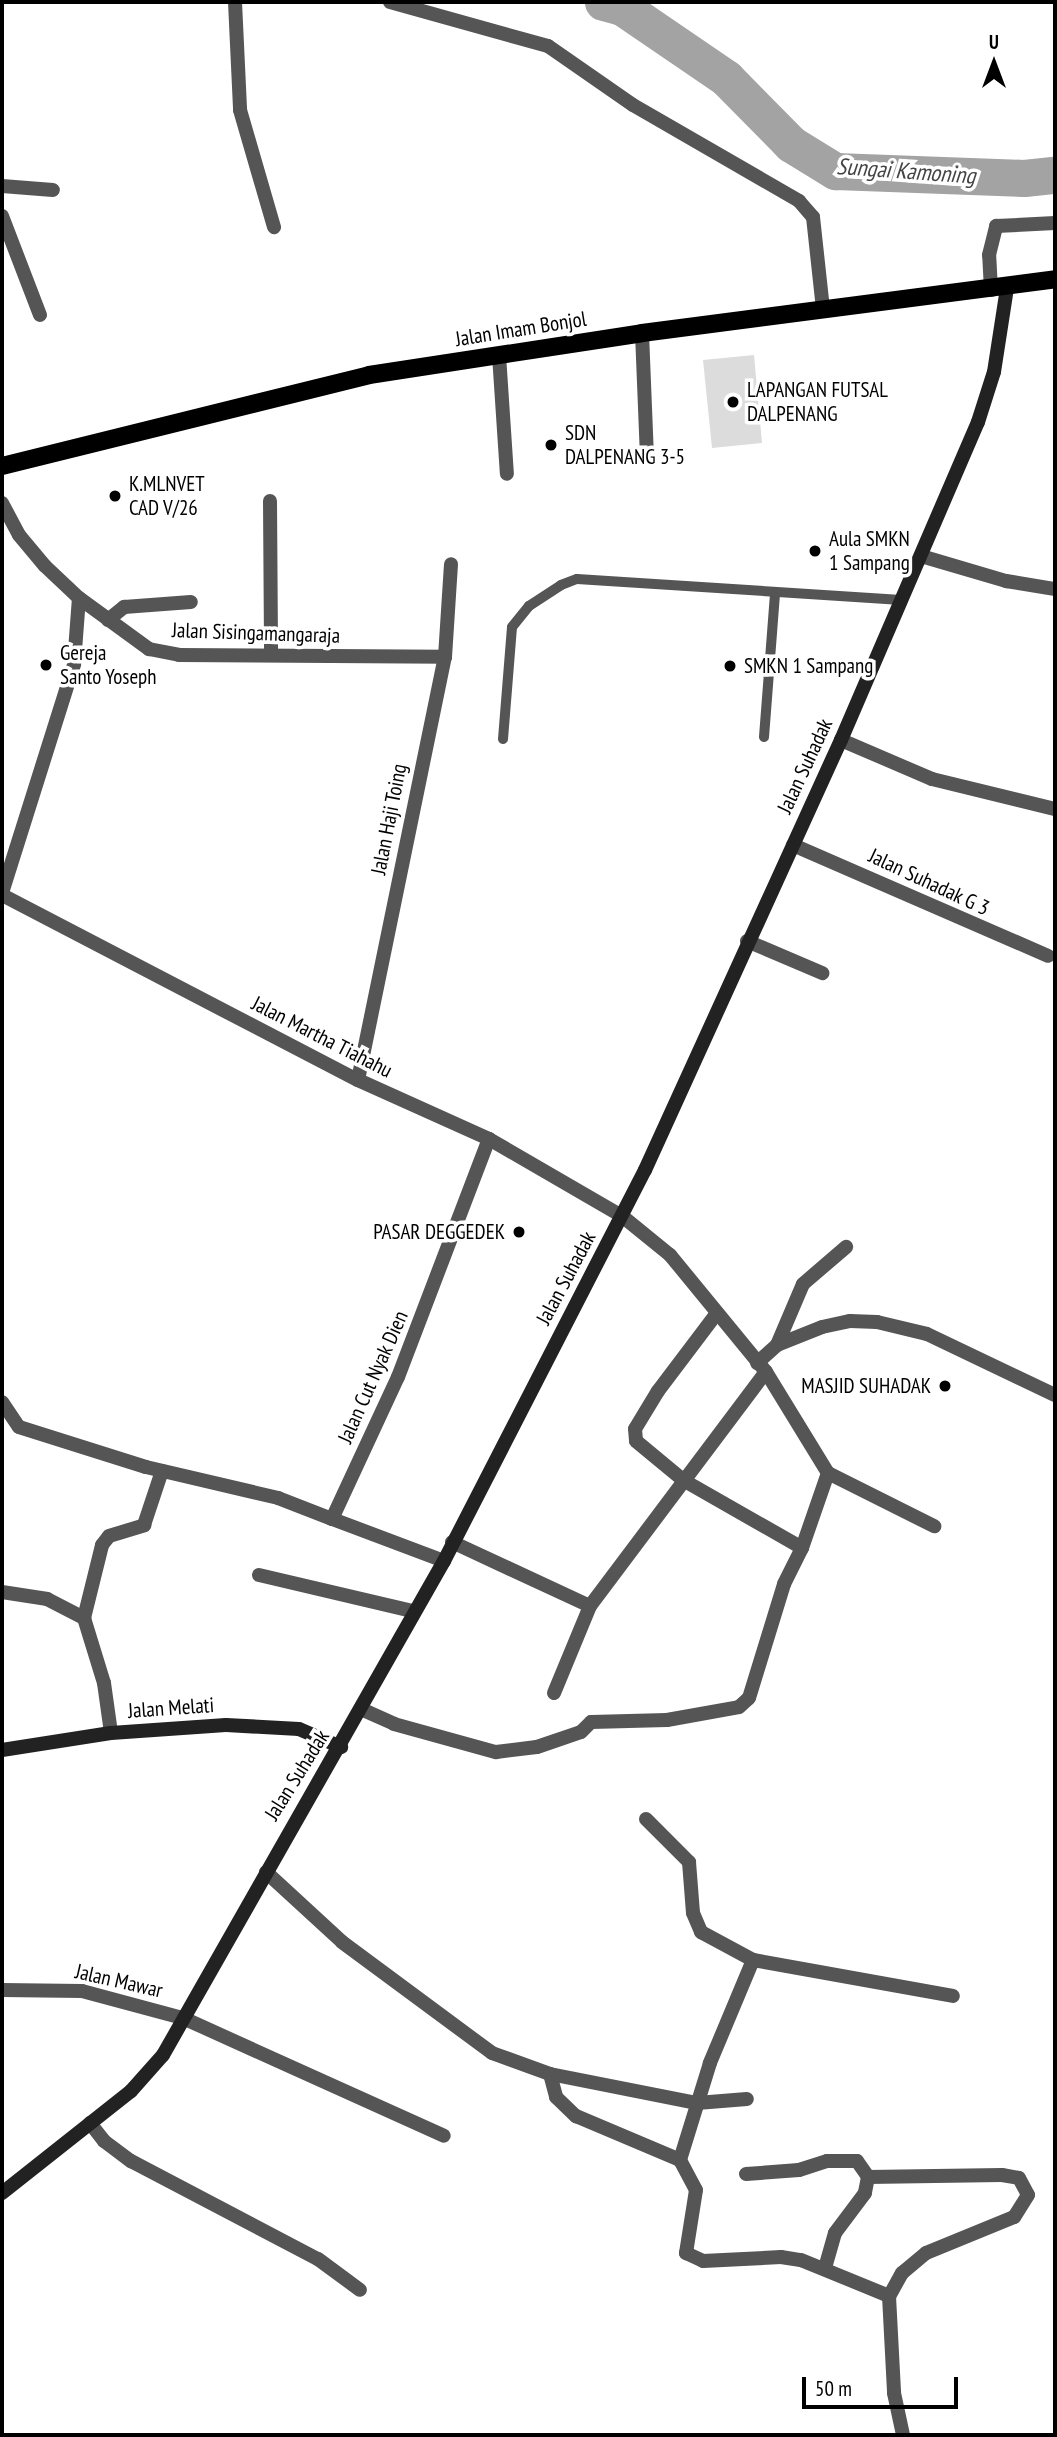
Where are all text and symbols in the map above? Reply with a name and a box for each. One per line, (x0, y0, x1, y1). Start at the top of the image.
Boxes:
north arrow (959, 28, 1029, 98)
text: U (989, 30, 999, 54)
water label: Sungai Kamoning (836, 152, 976, 190)
street label: Jalan Imam Bonjol (454, 306, 588, 352)
place label: LAPANGAN FUTSAL DALPENANG (747, 377, 888, 427)
marker: LAPANGAN FUTSAL DALPENANG (725, 394, 741, 410)
place label: SDN DALPENANG 3-5 (565, 420, 685, 470)
marker: SDN DALPENANG 3-5 (543, 437, 559, 453)
place label: K.MLNVET CAD V/26 (129, 471, 205, 521)
marker: K.MLNVET CAD V/26 (107, 488, 123, 504)
place label: Aula SMKN 1 Sampang (829, 526, 910, 576)
marker: Aula SMKN 1 Sampang (807, 543, 823, 559)
street label: Jalan Sisingamangaraja (172, 617, 340, 649)
place label: Gereja Santo Yoseph (60, 640, 157, 690)
place label: SMKN 1 Sampang (744, 653, 873, 679)
marker: Gereja Santo Yoseph (38, 657, 54, 673)
marker: SMKN 1 Sampang (722, 658, 738, 674)
street label: Jalan Suhadak (772, 715, 838, 817)
street label: Jalan Haji Toing (366, 761, 412, 877)
street label: Jalan Suhadak G 3 (865, 843, 993, 921)
street label: Jalan Martha Tiahahu (247, 991, 397, 1083)
place label: PASAR DEGGEDEK (373, 1219, 505, 1245)
marker: PASAR DEGGEDEK (511, 1224, 527, 1240)
street label: Jalan Suhadak (531, 1227, 601, 1329)
street label: Jalan Cut Nyak Dien (332, 1307, 414, 1447)
place label: MASJID SUHADAK (801, 1373, 931, 1399)
marker: MASJID SUHADAK (937, 1378, 953, 1394)
street label: Jalan Melati (127, 1692, 215, 1724)
street label: Jalan Suhadak (259, 1725, 335, 1825)
street label: Jalan Mawar (73, 1959, 165, 2003)
scale bar (805, 2364, 961, 2408)
text: 50 m (815, 2375, 852, 2402)

